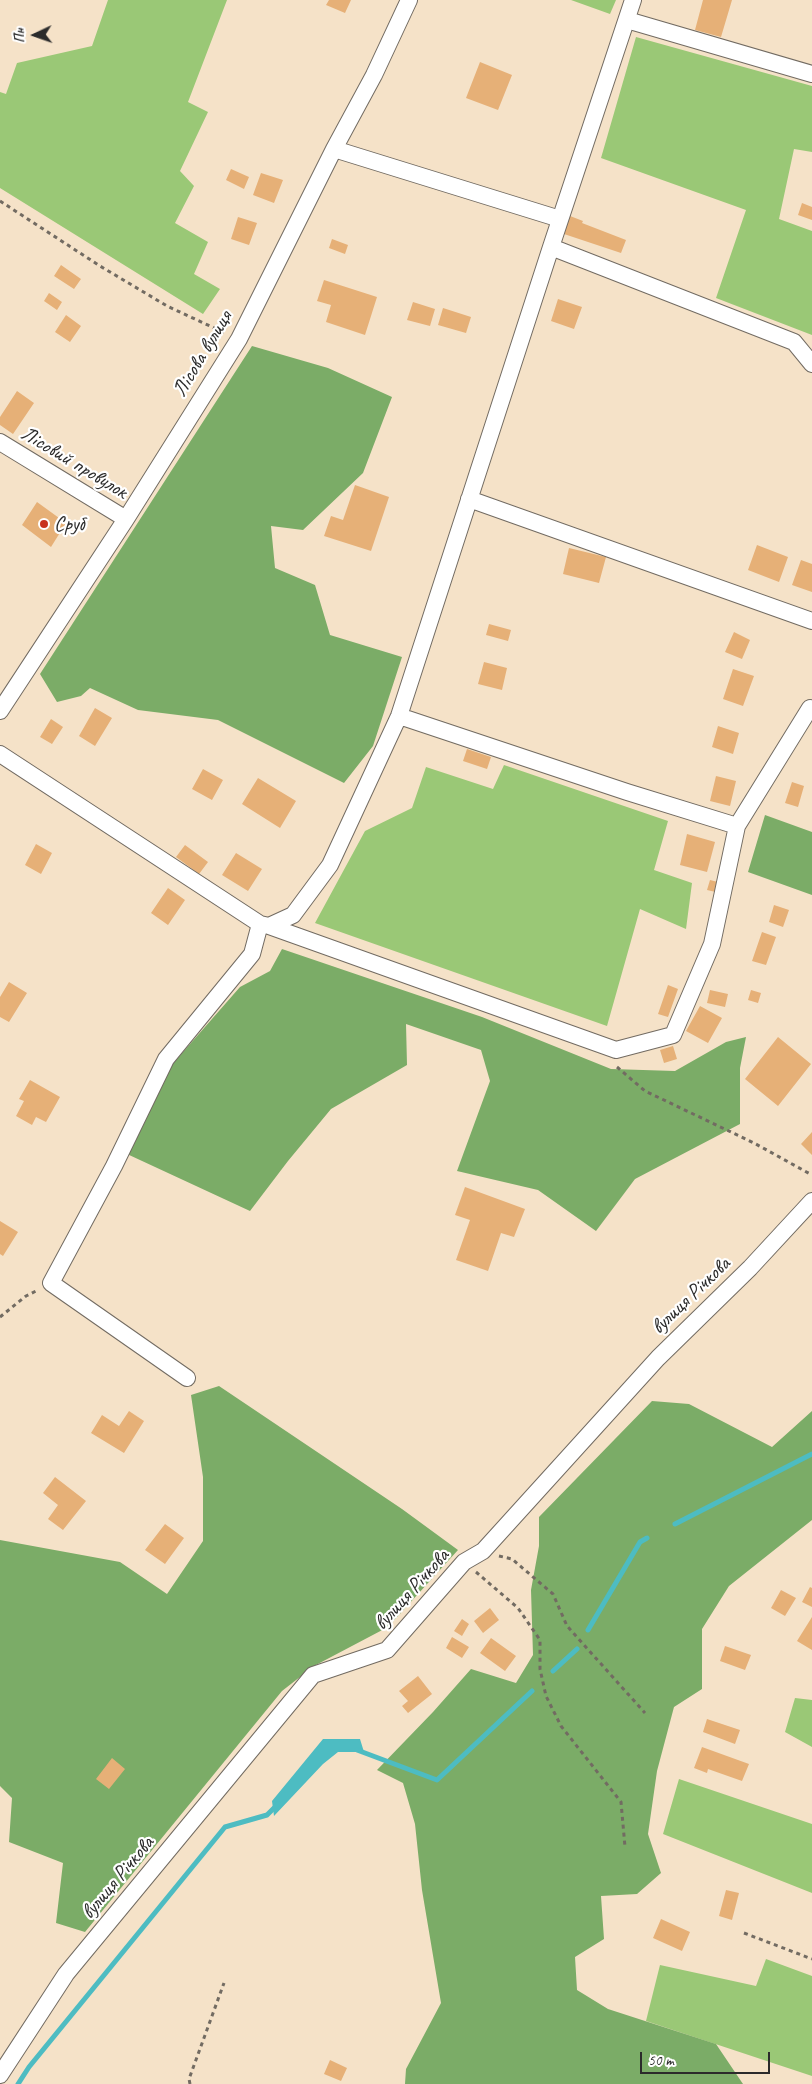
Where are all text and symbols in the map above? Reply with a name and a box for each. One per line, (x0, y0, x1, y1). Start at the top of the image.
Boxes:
north arrow (10, 10, 60, 60)
text: Пн (11, 28, 28, 44)
street label: Лісова вулиця (168, 307, 238, 401)
street label: Лісовий провулок (16, 421, 132, 505)
place label: Сруб (54, 511, 84, 537)
marker: Сруб (38, 518, 50, 530)
street label: вулиця Річкова (646, 1252, 736, 1340)
street label: вулиця Річкова (369, 1544, 455, 1636)
street label: вулиця Річкова (76, 1831, 160, 1925)
scale bar (642, 2042, 772, 2074)
text: 50 m (648, 2051, 674, 2070)

